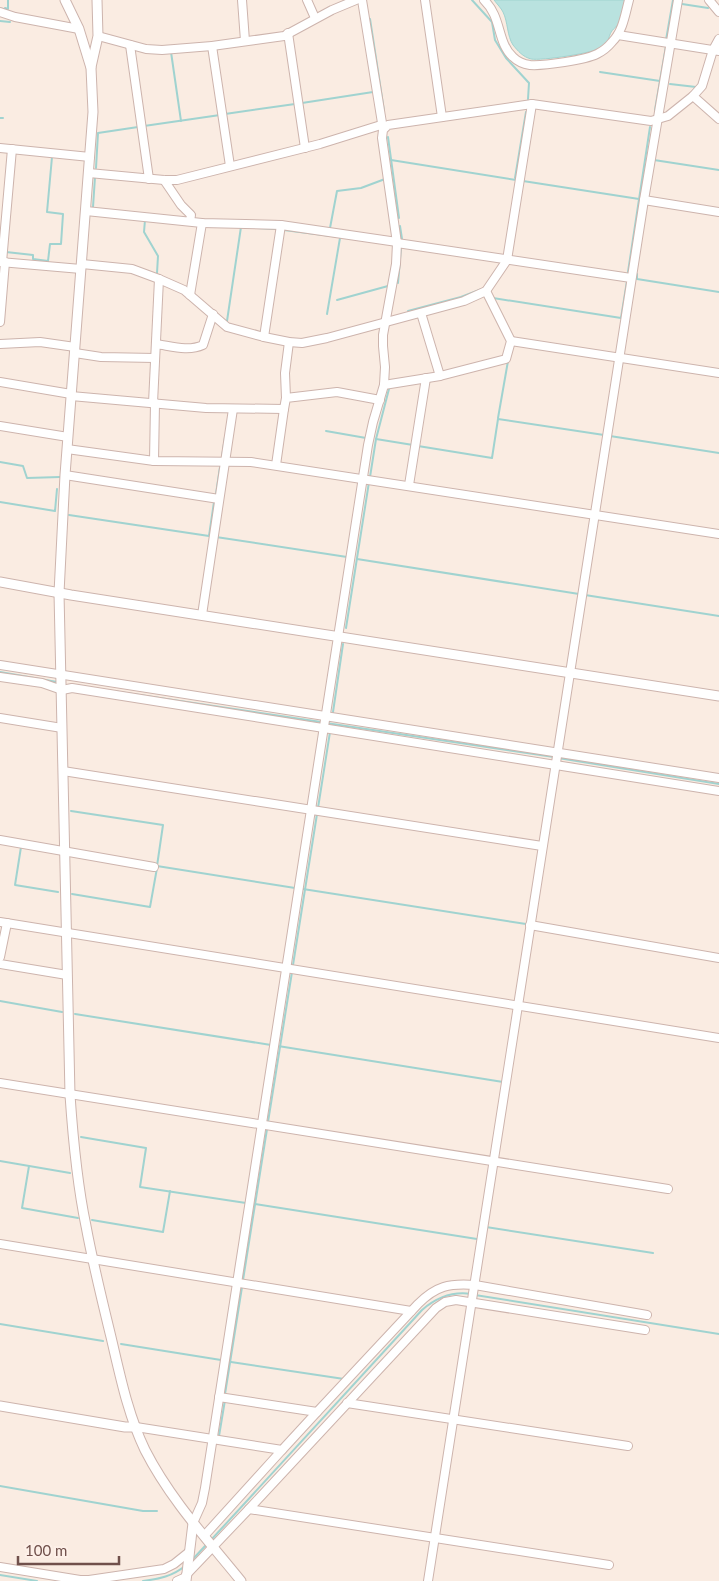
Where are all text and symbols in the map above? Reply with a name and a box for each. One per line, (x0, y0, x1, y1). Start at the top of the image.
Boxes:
scale bar (18, 1534, 119, 1566)
text: 100 m (25, 1541, 67, 1559)

